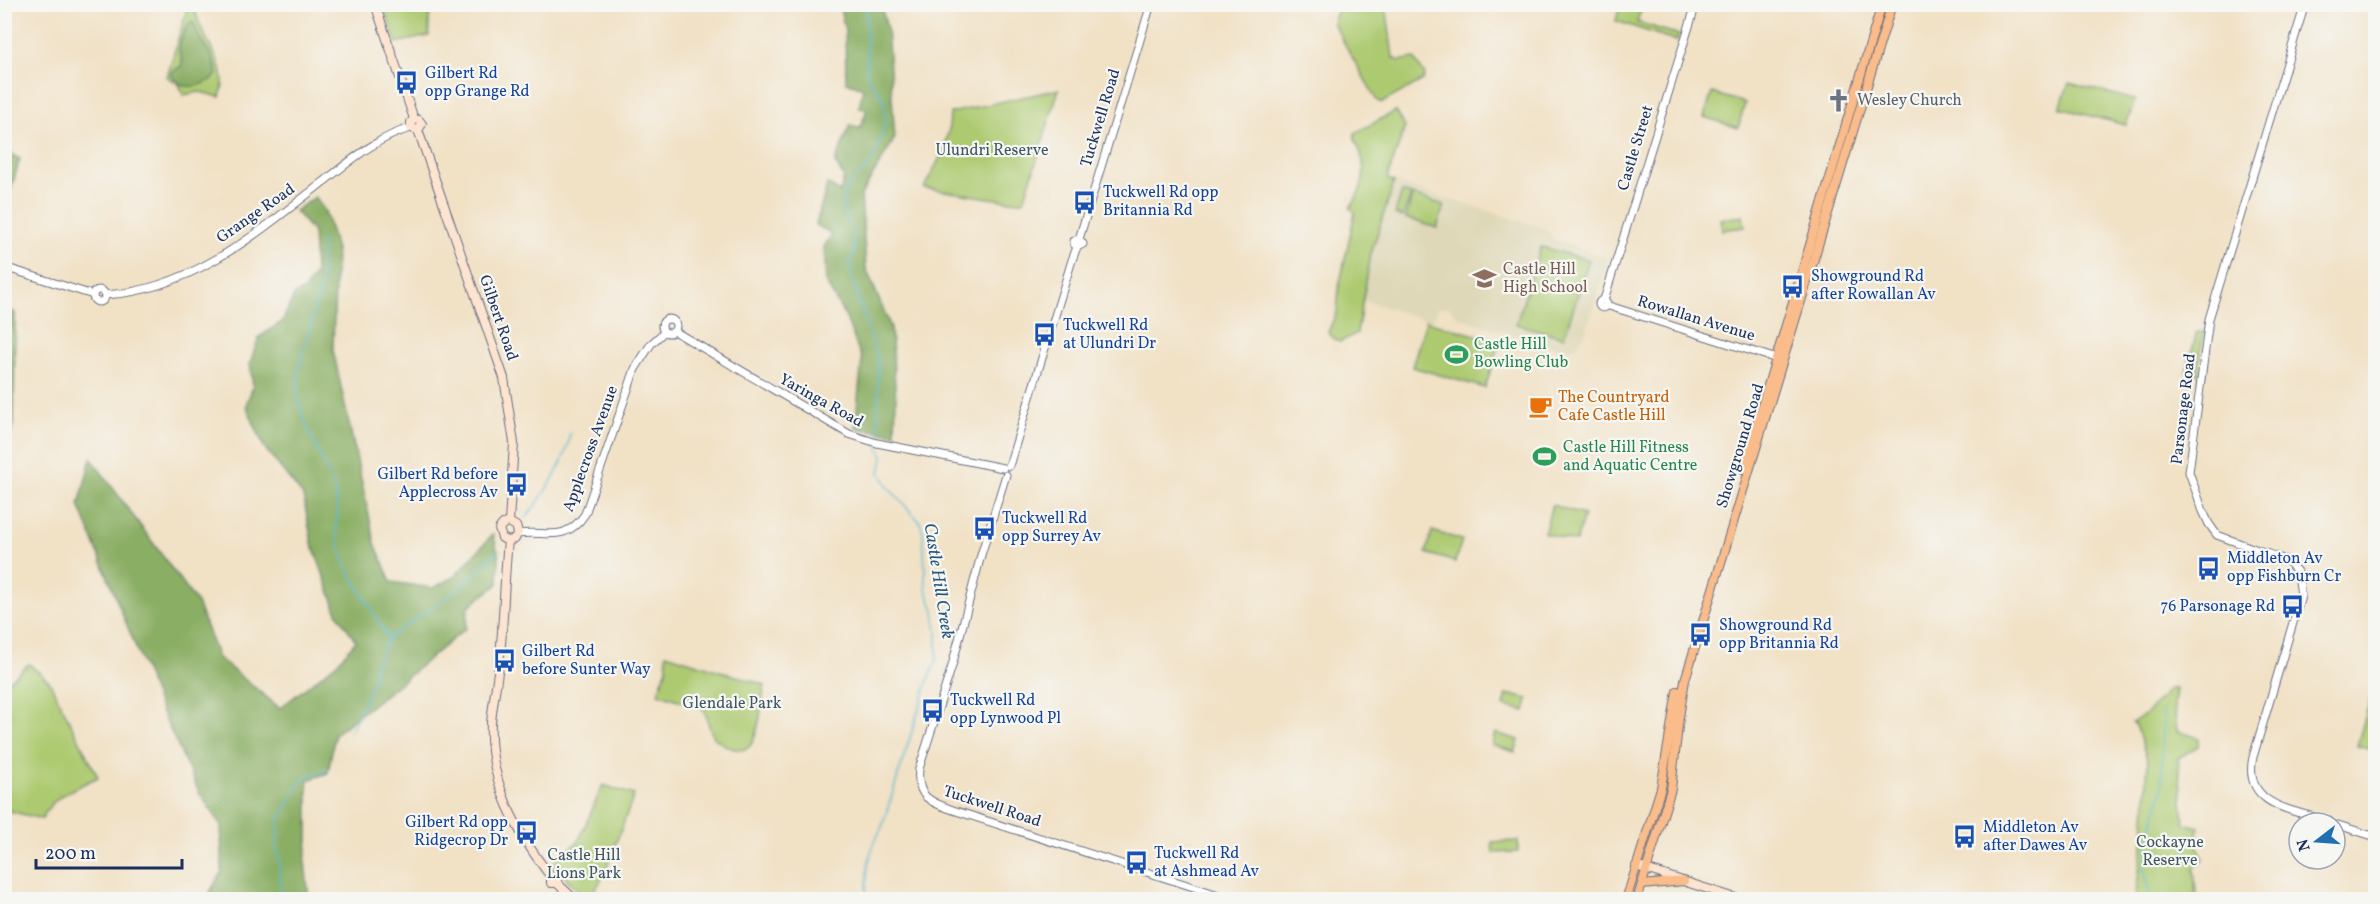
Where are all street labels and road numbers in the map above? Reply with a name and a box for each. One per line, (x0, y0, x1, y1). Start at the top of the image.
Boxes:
street label: Tuckwell Road (1076, 66, 1126, 170)
street label: Castle Street (1613, 102, 1660, 193)
street label: Grange Road (212, 179, 300, 249)
street label: Gilbert Road (473, 272, 523, 364)
street label: Rowallan Avenue (1634, 291, 1758, 347)
street label: Parsonage Road (2166, 352, 2202, 466)
street label: Yaringa Road (775, 369, 867, 433)
street label: Showground Road (1712, 381, 1770, 511)
street label: Applecross Avenue (558, 383, 624, 515)
street label: Tuckwell Road (940, 781, 1044, 833)

